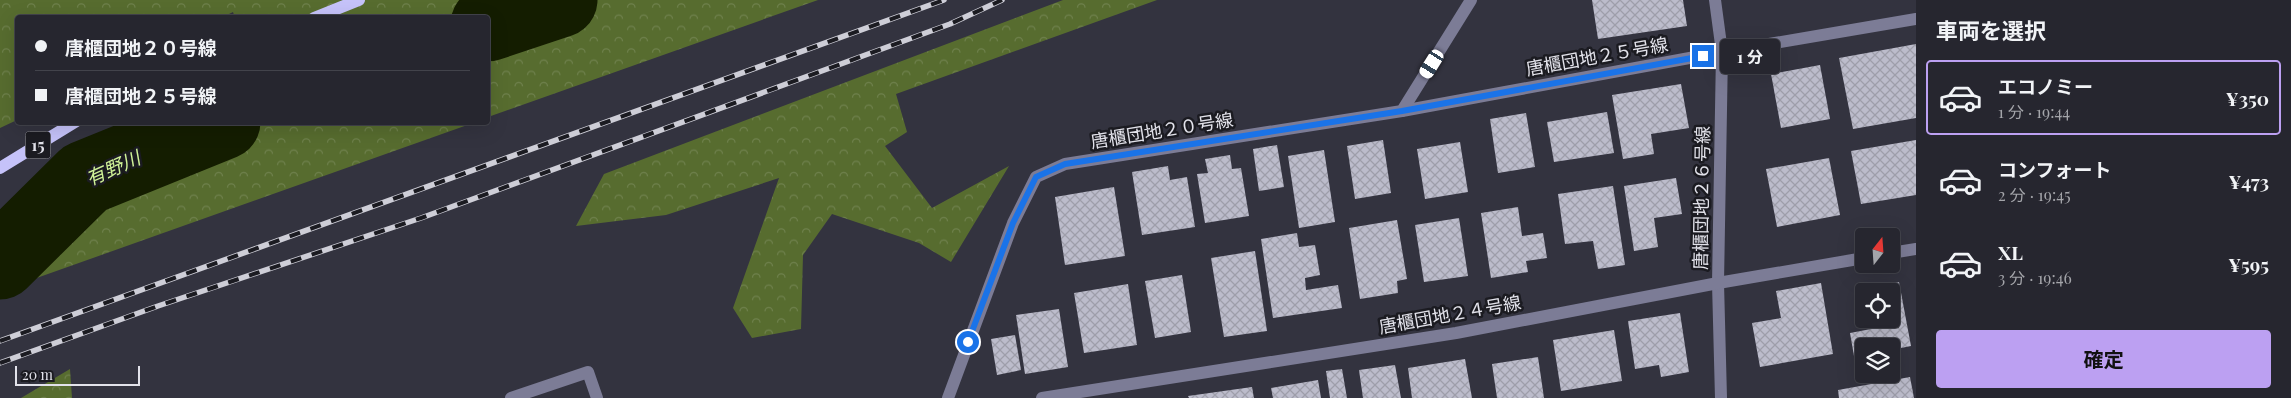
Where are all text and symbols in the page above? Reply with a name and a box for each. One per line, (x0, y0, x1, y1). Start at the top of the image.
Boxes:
text: 車両を選択 (1936, 15, 2046, 45)
street label: 唐櫃団地２５号線 (1524, 32, 1670, 80)
text: 唐櫃団地２０号線 (65, 34, 217, 60)
callout: 1 分 (1720, 38, 1780, 74)
route end (1692, 45, 1714, 67)
text: 1 分 (1737, 46, 1763, 67)
car (1417, 47, 1446, 81)
text: エコノミー (1998, 73, 2093, 99)
icon: car (1938, 75, 1983, 120)
text: 唐櫃団地２５号線 (65, 82, 217, 108)
text: ¥350 (2226, 85, 2269, 111)
text: 1 分 · 19:44 (1998, 101, 2070, 122)
street label: 唐櫃団地２０号線 (1089, 107, 1235, 153)
street label: 唐櫃団地２６号線 (1688, 126, 1714, 270)
road number: 15 (26, 132, 50, 158)
water label: 有野川 (81, 143, 146, 191)
text: コンフォート (1998, 156, 2111, 182)
icon: car (1938, 158, 1983, 203)
text: ¥473 (2228, 168, 2269, 194)
text: 2 分 · 19:45 (1998, 184, 2071, 205)
north arrow (1855, 228, 1900, 272)
map controls (1855, 228, 1900, 383)
text: XL (1998, 239, 2023, 265)
icon: car (1938, 241, 1983, 286)
text: ¥595 (2228, 251, 2269, 277)
text: 3 分 · 19:46 (1998, 267, 2072, 288)
button: locate (1855, 283, 1900, 328)
street label: 唐櫃団地２４号線 (1377, 290, 1523, 338)
button: 確定 (1936, 330, 2271, 388)
route start (957, 331, 979, 353)
button: layers (1855, 338, 1900, 383)
scale bar (15, 363, 140, 386)
text: 20 m (22, 365, 53, 384)

